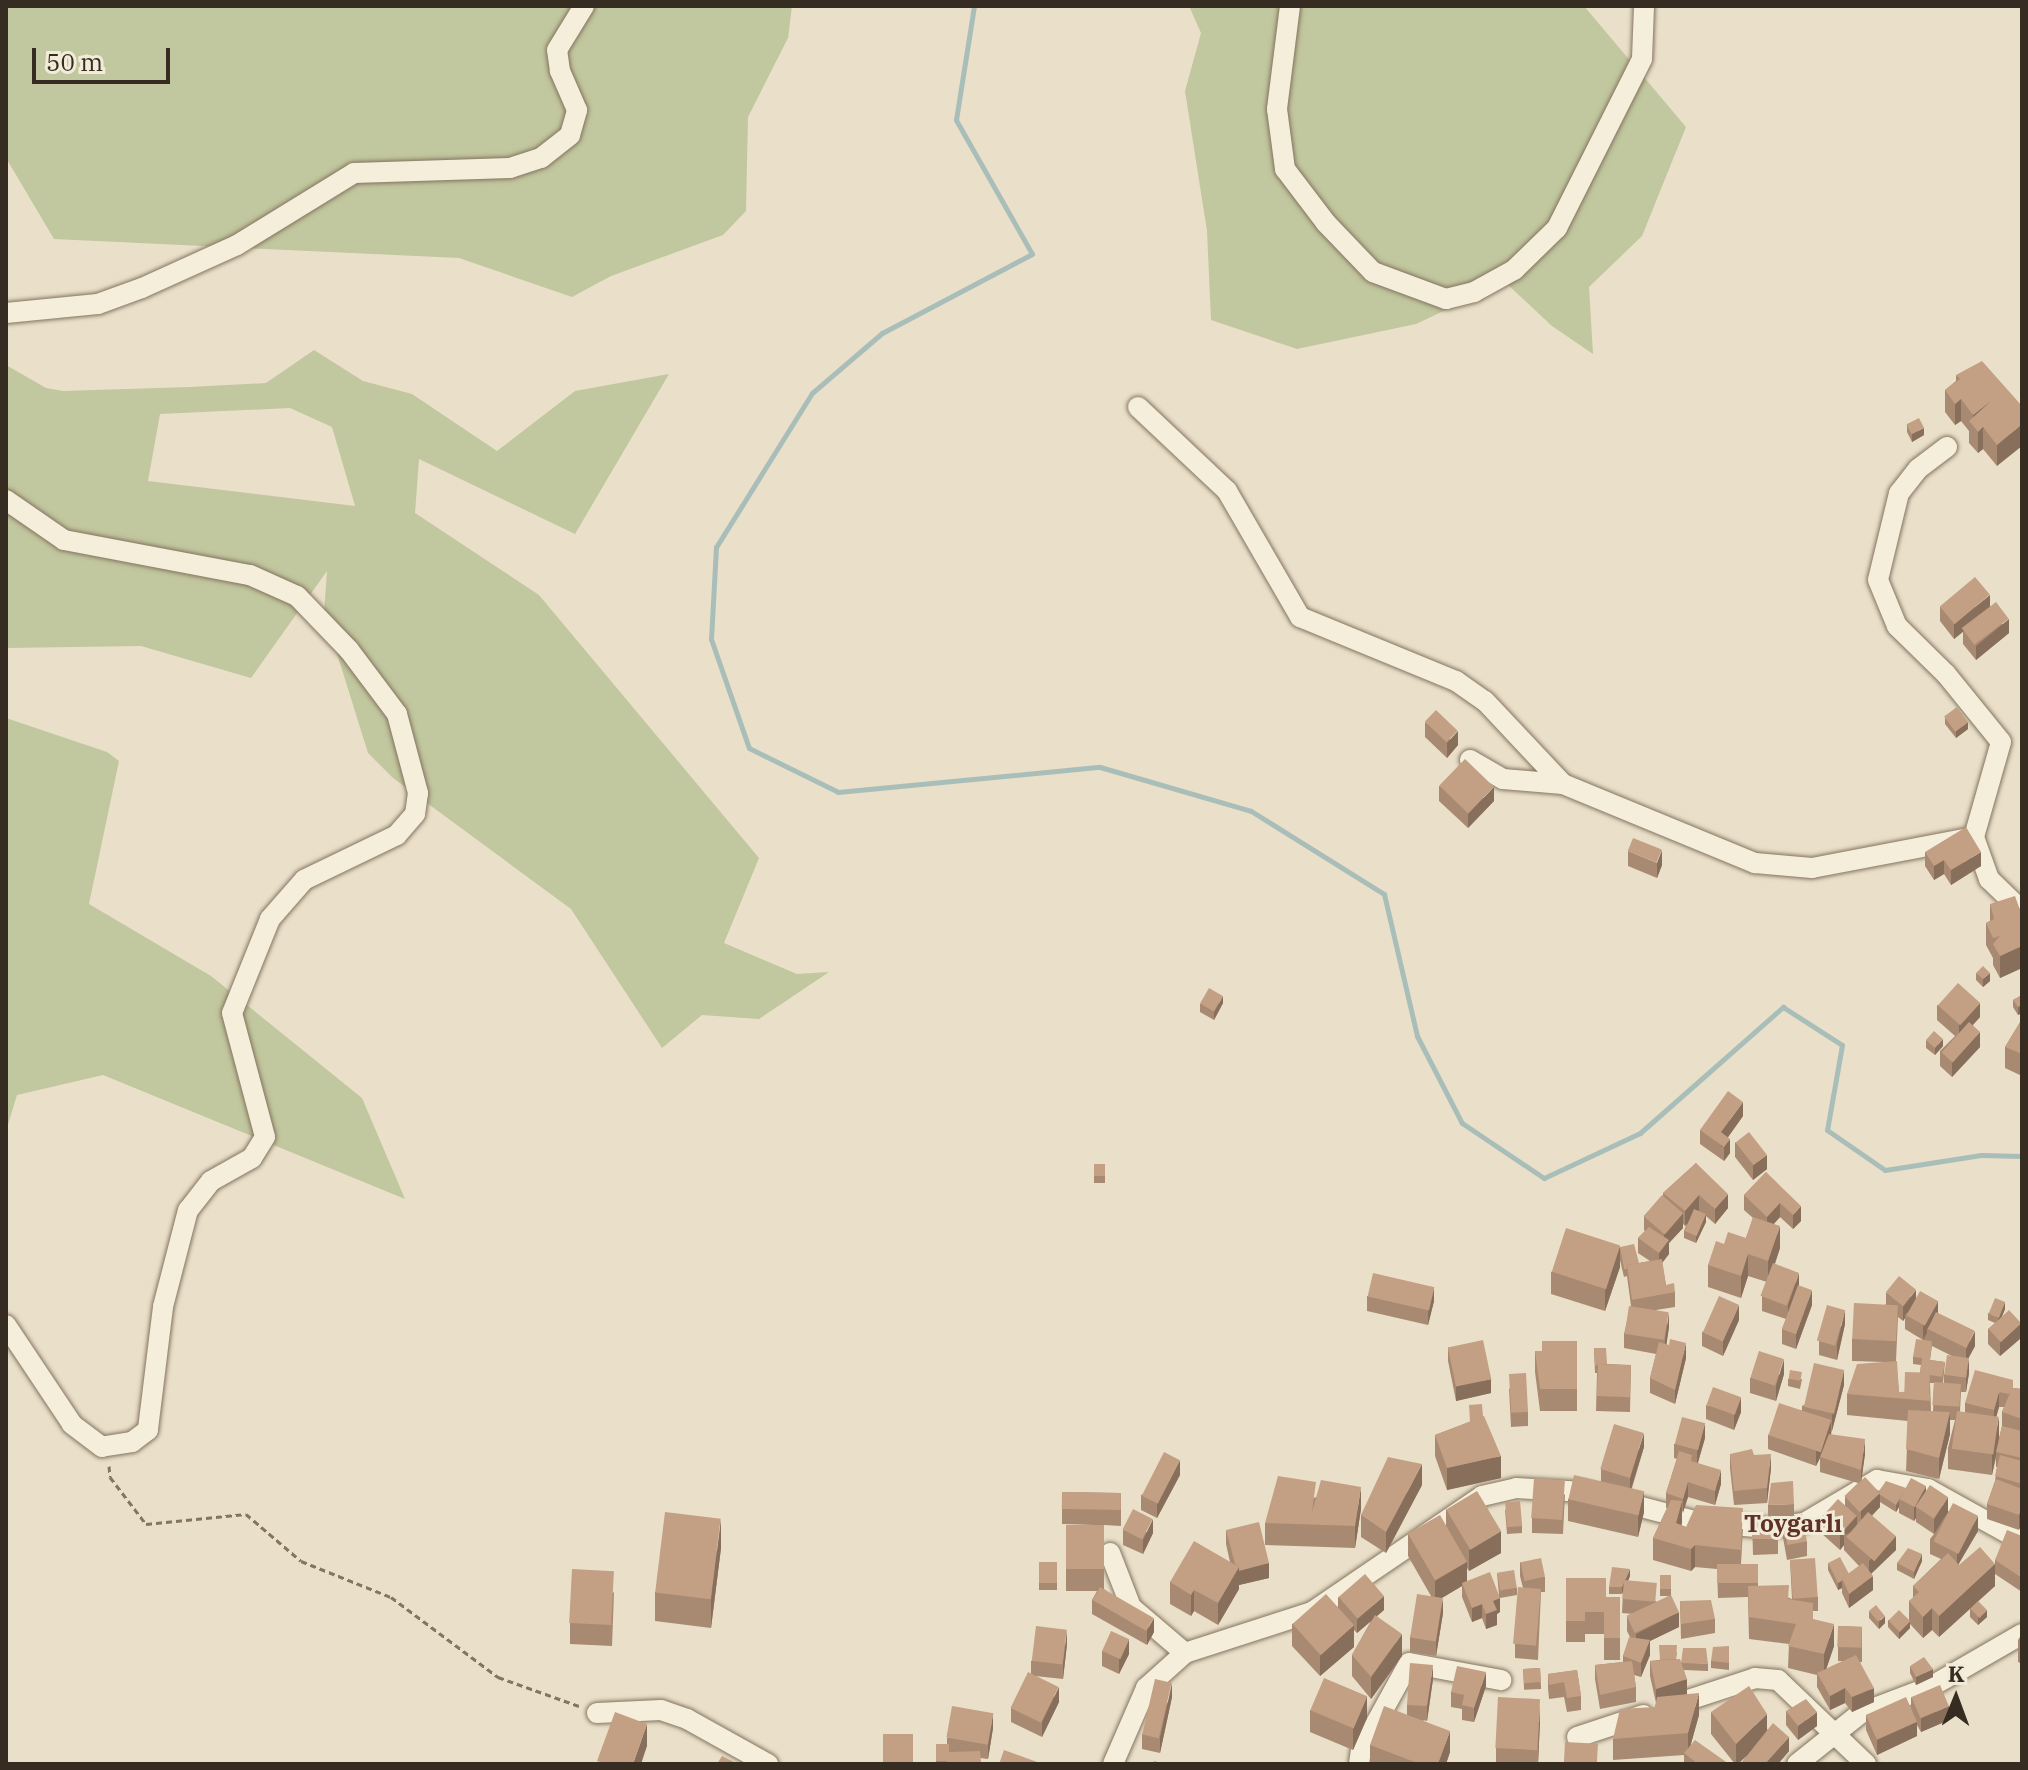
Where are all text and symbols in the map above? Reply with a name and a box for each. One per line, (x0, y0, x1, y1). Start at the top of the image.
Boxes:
scale bar (36, 32, 174, 82)
text: 50 m (46, 46, 103, 78)
district label: Toygarlı (1744, 1510, 1842, 1538)
north arrow (1916, 1658, 1996, 1738)
text: K (1948, 1659, 1965, 1688)

